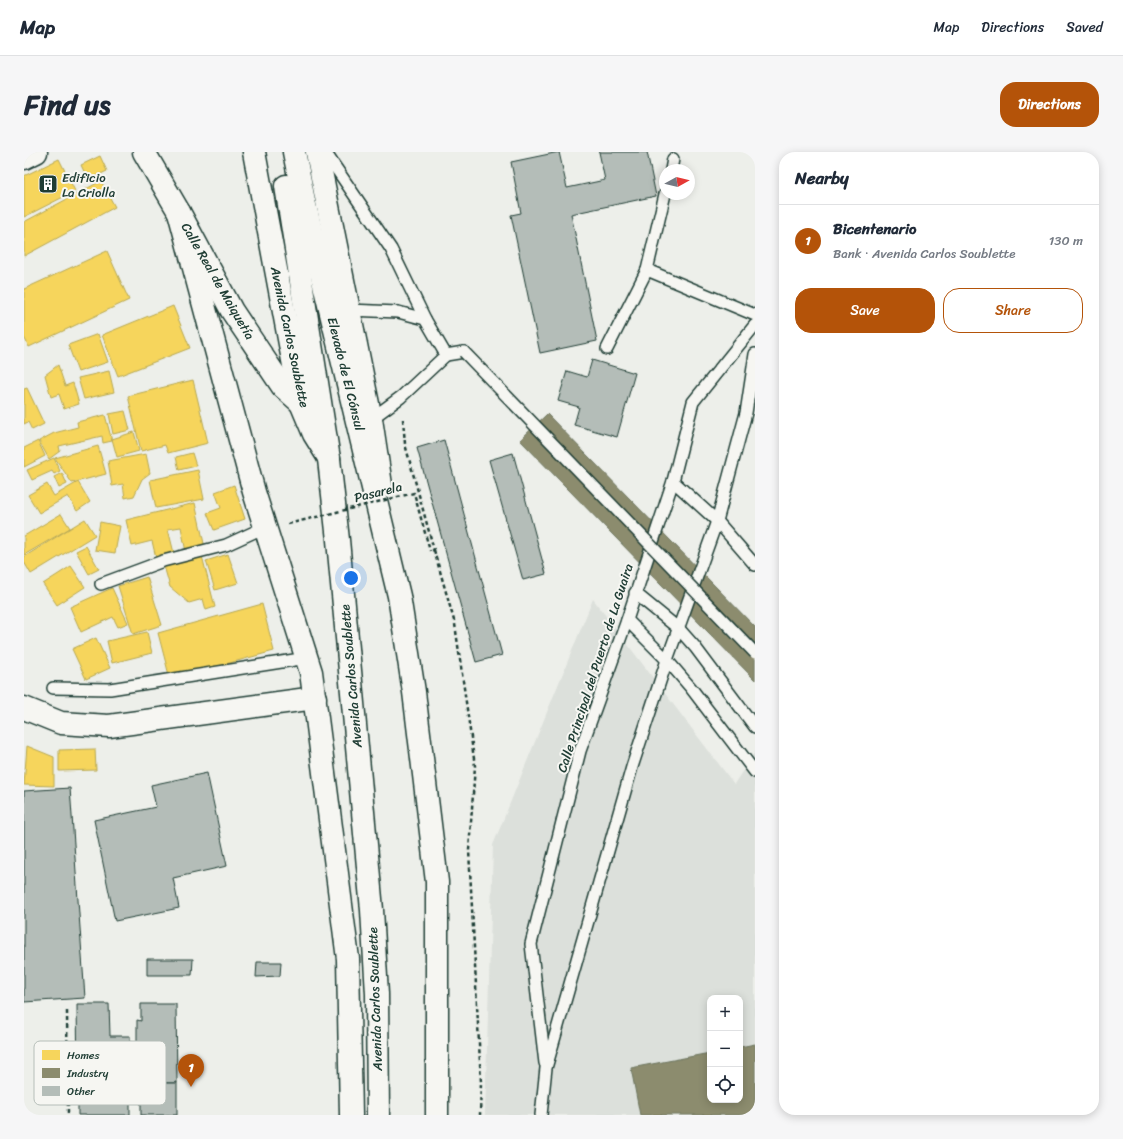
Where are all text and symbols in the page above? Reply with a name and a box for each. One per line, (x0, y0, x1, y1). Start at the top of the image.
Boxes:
text: Map (20, 11, 55, 44)
text: Map (933, 15, 959, 40)
text: Directions (981, 15, 1044, 40)
text: Saved (1066, 15, 1103, 40)
text: Find us (24, 80, 111, 129)
button: Directions (1000, 82, 1099, 127)
text: Nearby (795, 163, 849, 193)
north arrow (659, 164, 695, 200)
place label: Edificio La Criolla (62, 166, 116, 204)
building icon: Edificio La Criolla (37, 173, 59, 195)
text: Bicentenario (833, 216, 917, 242)
street label: Calle Real de Maiquetía (175, 218, 261, 345)
text: 1 (805, 229, 811, 252)
text: 130 m (1049, 229, 1083, 252)
text: Bank · Avenida Carlos Soublette (833, 242, 1016, 265)
street label: Avenida Carlos Soublette (264, 263, 316, 410)
button: Save (795, 288, 935, 333)
button: Share (943, 288, 1083, 333)
street label: Elevado de El Cónsul (321, 315, 371, 434)
street label: Pasarela (352, 475, 405, 509)
street label: Calle Principal del Puerto de La Guaira (550, 560, 640, 776)
your location (341, 568, 361, 588)
street label: Avenida Carlos Soublette (333, 603, 369, 750)
street label: Avenida Carlos Soublette (361, 927, 389, 1072)
map controls (707, 995, 743, 1103)
button: + (707, 995, 743, 1031)
button: − (707, 1031, 743, 1067)
legend (34, 1041, 166, 1105)
text: Homes (67, 1046, 100, 1065)
pin: 1 (178, 1054, 204, 1087)
text: Industry (66, 1064, 109, 1083)
button: locate (707, 1067, 743, 1103)
text: Other (67, 1082, 95, 1101)

